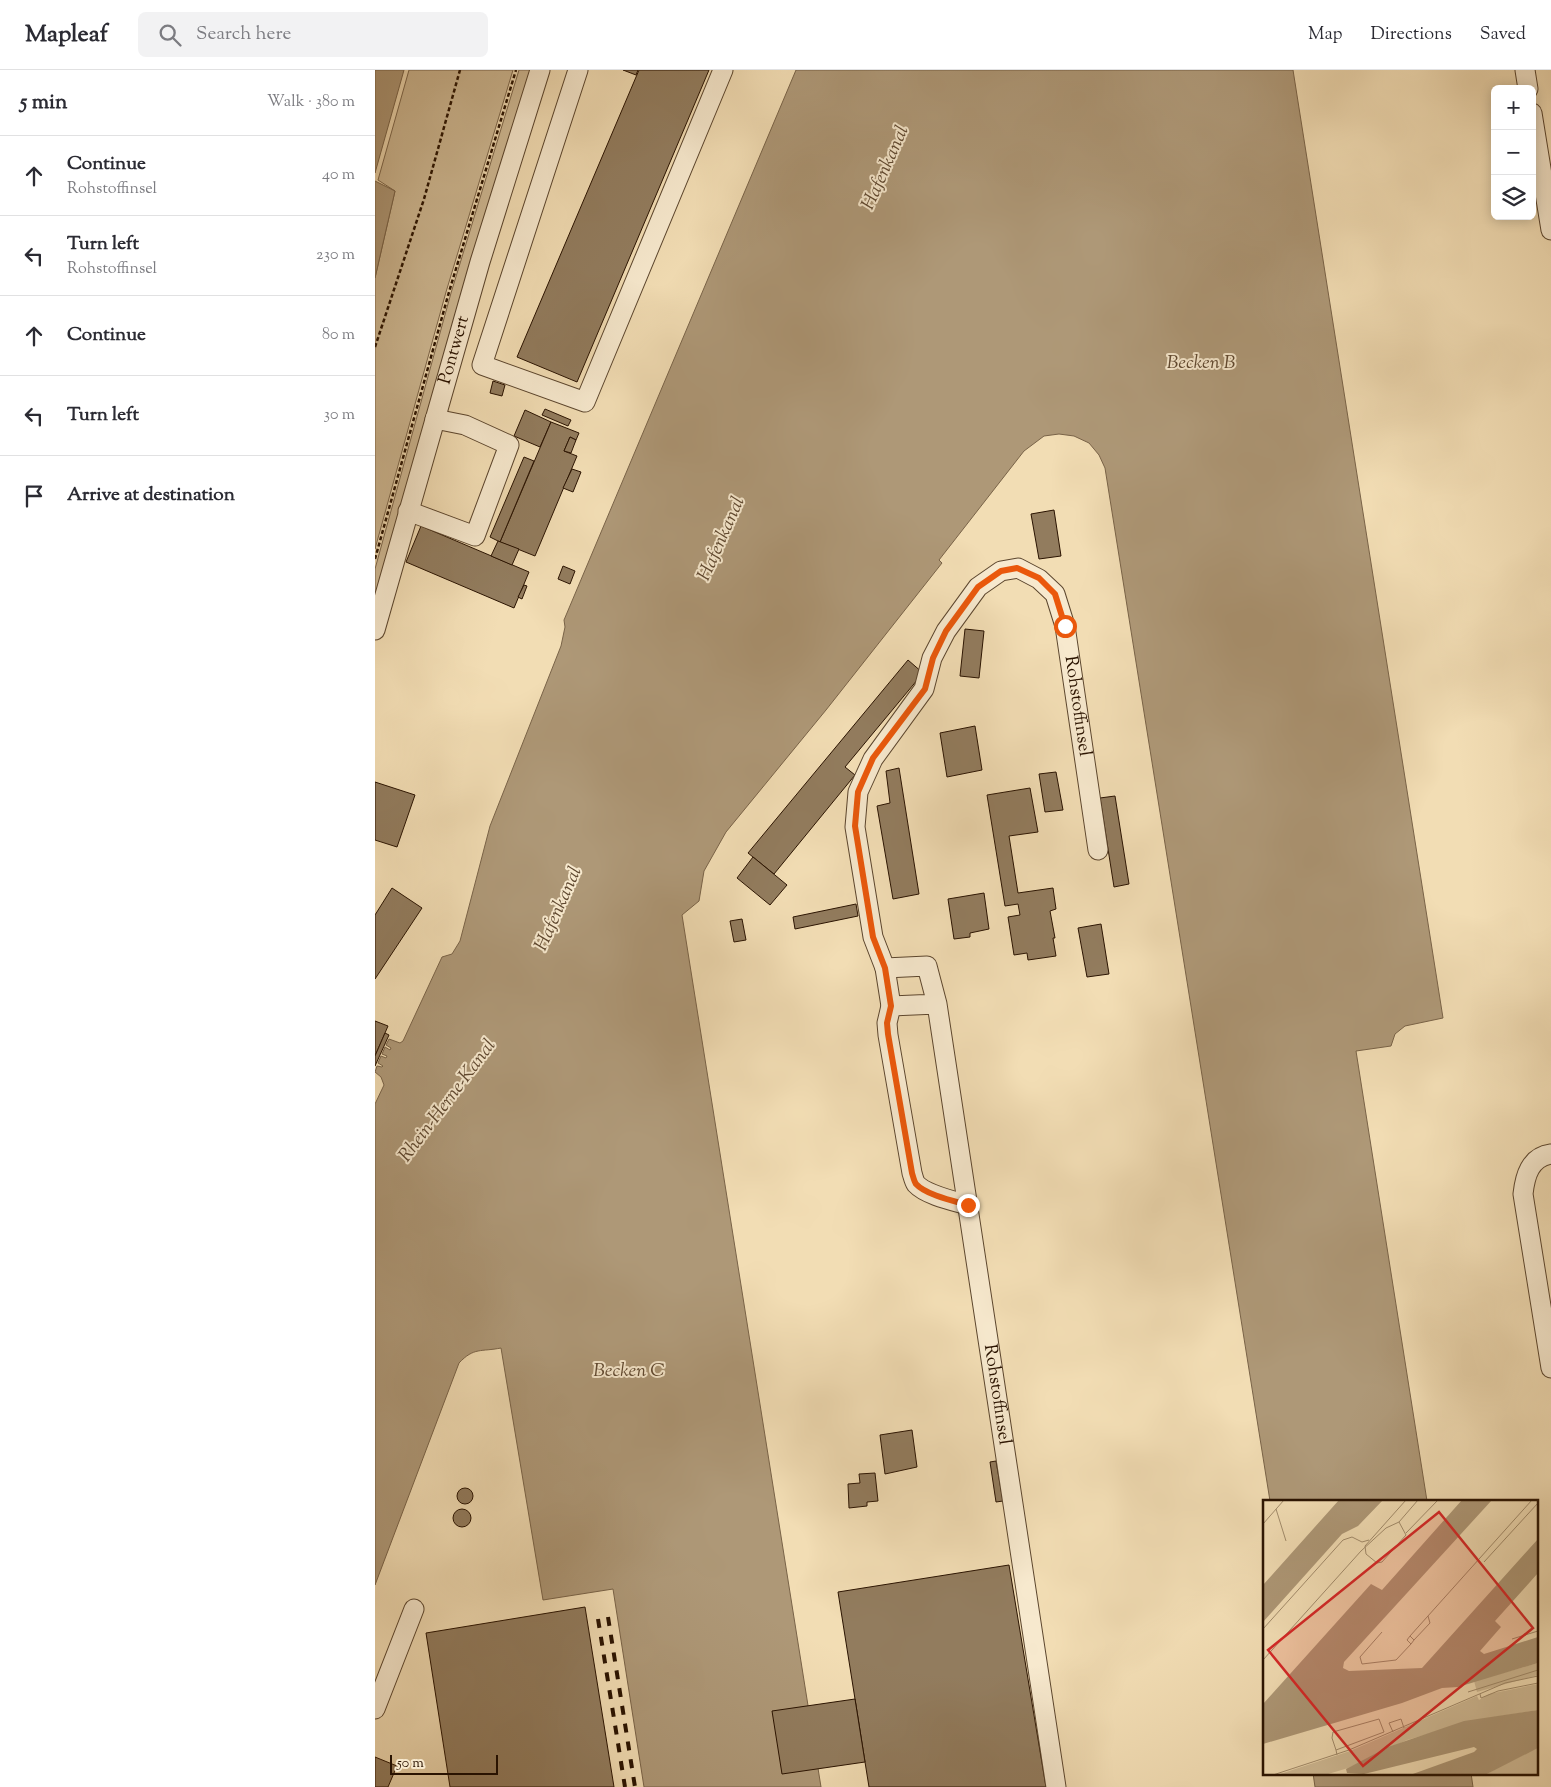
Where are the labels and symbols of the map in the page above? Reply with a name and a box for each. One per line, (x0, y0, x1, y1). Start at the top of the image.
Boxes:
water label: Hafenkanal (855, 122, 917, 214)
street label: Pontwert (433, 313, 477, 387)
water label: Becken B (1167, 350, 1235, 377)
water label: Hafenkanal (691, 493, 753, 585)
route start (1054, 615, 1077, 638)
street label: Rohstoffinsel (1057, 654, 1097, 758)
water label: Hafenkanal (528, 863, 590, 955)
water label: Rhein-Herne-Kanal (393, 1034, 503, 1168)
route end (957, 1194, 980, 1217)
street label: Rohstoffinsel (976, 1343, 1017, 1447)
water label: Becken C (593, 1358, 665, 1385)
inset map (1263, 1500, 1539, 1774)
scale bar (390, 1752, 497, 1775)

